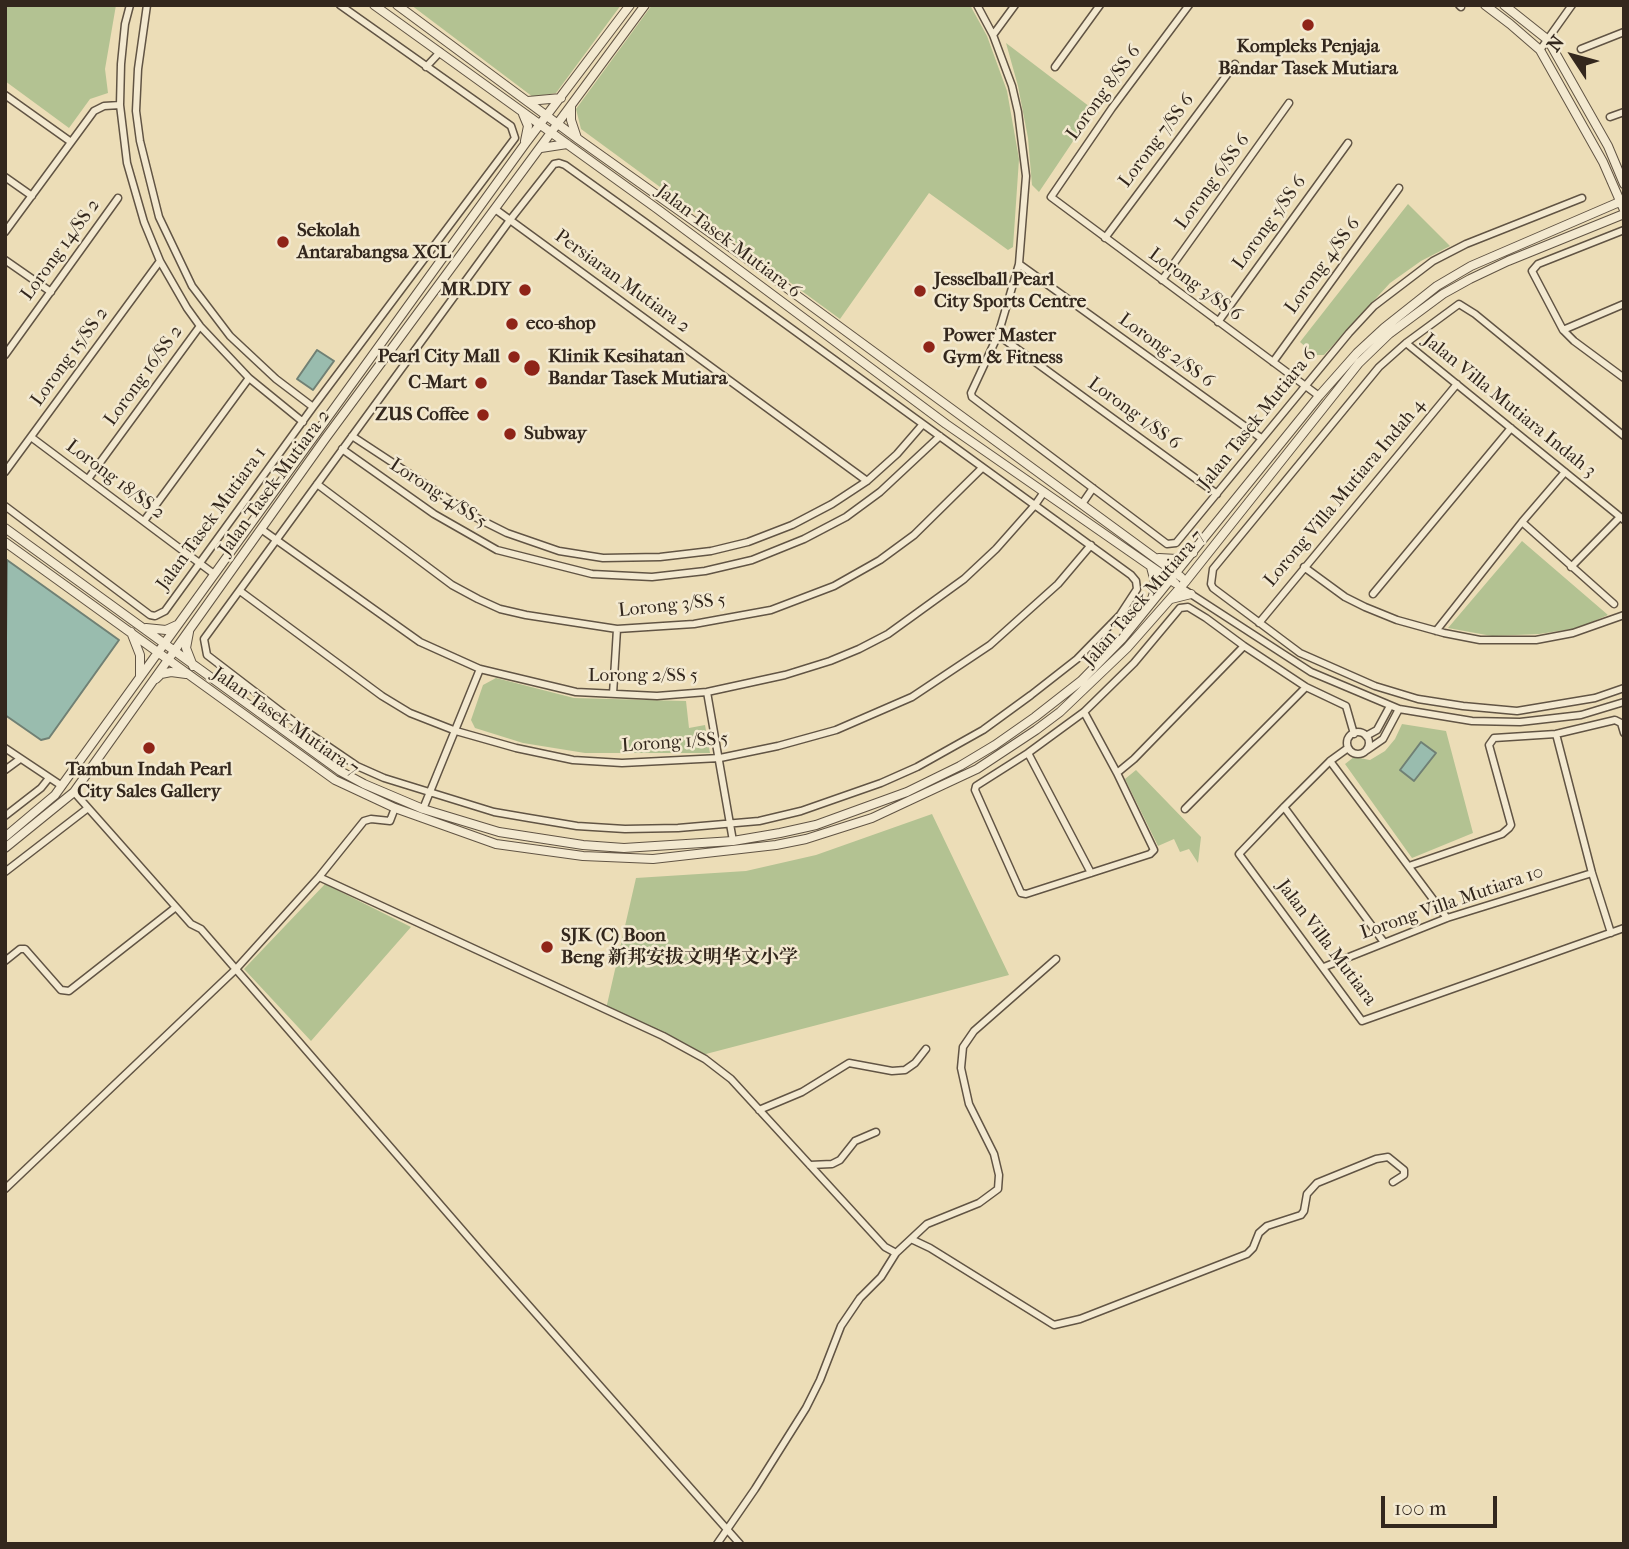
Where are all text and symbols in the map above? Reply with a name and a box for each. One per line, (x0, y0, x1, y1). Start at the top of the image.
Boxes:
marker: Kompleks Penjaja Bandar Tasek Mutiara (1300, 17, 1316, 33)
north arrow (1538, 21, 1608, 91)
text: N (1543, 31, 1569, 56)
place label: Kompleks Penjaja Bandar Tasek Mutiara (1218, 36, 1398, 80)
street label: Lorong 8/SS 6 (1062, 41, 1146, 145)
street label: Lorong 7/SS 6 (1114, 90, 1200, 192)
street label: Lorong 6/SS 6 (1171, 130, 1255, 234)
street label: Lorong 5/SS 6 (1228, 172, 1312, 274)
street label: Jalan Tasek Mutiara 6 (651, 180, 805, 304)
street label: Lorong 14/SS 2 (17, 195, 105, 305)
street label: Lorong 4/SS 6 (1280, 213, 1366, 319)
place label: Sekolah Antarabangsa XCL (297, 220, 451, 264)
street label: Persiaran Mutiara 2 (550, 225, 694, 339)
marker: Sekolah Antarabangsa XCL (275, 234, 291, 250)
street label: Lorong 3/SS 6 (1144, 243, 1246, 327)
place label: Jesselball Pearl City Sports Centre (934, 269, 1086, 313)
place label: MR.DIY (441, 279, 511, 301)
marker: MR.DIY (517, 282, 533, 298)
marker: Jesselball Pearl City Sports Centre (912, 283, 928, 299)
street label: Lorong 15/SS 2 (26, 303, 114, 411)
street label: Lorong 2/SS 6 (1114, 309, 1218, 393)
place label: eco-shop (526, 313, 596, 335)
marker: eco-shop (504, 316, 520, 332)
street label: Lorong 16/SS 2 (100, 321, 188, 431)
place label: Power Master Gym & Fitness (943, 325, 1063, 369)
street label: Jalan Villa Mutiara Indah 3 (1418, 329, 1600, 483)
marker: Power Master Gym & Fitness (921, 339, 937, 355)
street label: Jalan Tasek Mutiara 6 (1194, 344, 1322, 494)
place label: Pearl City Mall (378, 346, 500, 368)
place label: Klinik Kesihatan Bandar Tasek Mutiara (548, 346, 727, 390)
marker: Pearl City Mall (506, 349, 522, 365)
marker: Klinik Kesihatan Bandar Tasek Mutiara (522, 358, 542, 378)
place label: C-Mart (408, 372, 467, 394)
street label: Lorong 1/SS 6 (1083, 373, 1185, 455)
marker: C-Mart (473, 375, 489, 391)
street label: Lorong Villa Mutiara Indah 4 (1260, 394, 1430, 592)
place label: ZUS Coffee (375, 404, 469, 426)
street label: Jalan Tasek Mutiara 2 (214, 406, 336, 560)
marker: ZUS Coffee (475, 407, 491, 423)
place label: Subway (524, 423, 587, 445)
marker: Subway (502, 426, 518, 442)
street label: Lorong 18/SS 2 (61, 435, 169, 525)
street label: Jalan Tasek Mutiara 1 (152, 443, 272, 595)
street label: Lorong 4/SS 5 (385, 454, 491, 534)
street label: Jalan Tasek Mutiara 7 (1078, 526, 1210, 672)
street label: Lorong 3/SS 5 (617, 589, 727, 623)
street label: Jalan Tasek Mutiara 7 (207, 663, 363, 781)
street label: Lorong 2/SS 5 (588, 665, 698, 687)
street label: Lorong 1/SS 5 (621, 728, 729, 758)
marker: Tambun Indah Pearl City Sales Gallery (141, 740, 157, 756)
place label: Tambun Indah Pearl City Sales Gallery (66, 759, 232, 803)
street label: Lorong Villa Mutiara 10 (1357, 861, 1547, 945)
street label: Jalan Villa Mutiara (1271, 875, 1381, 1011)
place label: SJK (C) Boon Beng 新邦安拔文明华文小学 (561, 925, 798, 969)
marker: SJK (C) Boon Beng 新邦安拔文明华文小学 (539, 939, 555, 955)
scale bar (1384, 1482, 1500, 1526)
text: 100 m (1394, 1496, 1447, 1520)

